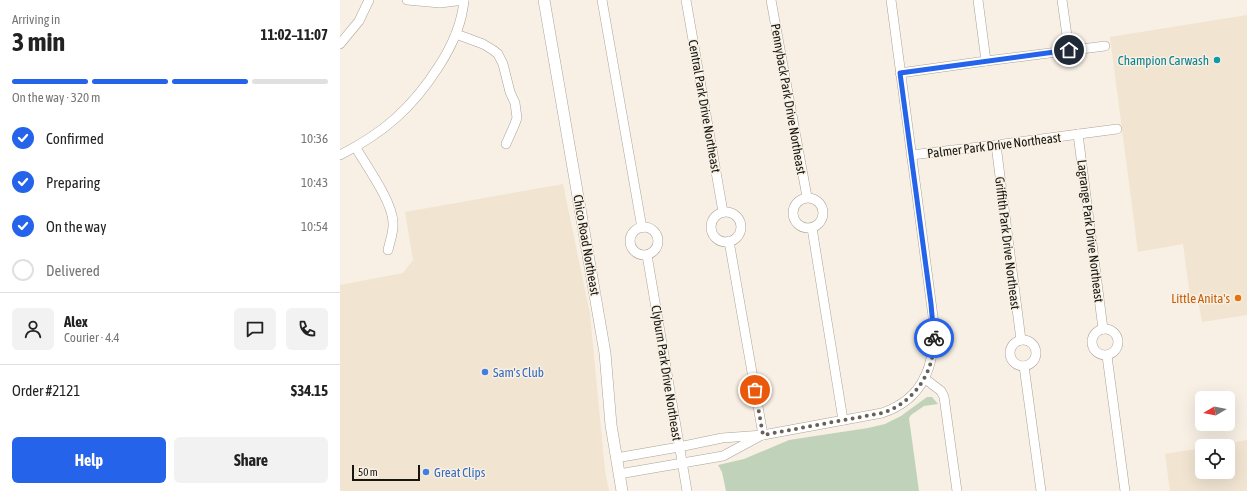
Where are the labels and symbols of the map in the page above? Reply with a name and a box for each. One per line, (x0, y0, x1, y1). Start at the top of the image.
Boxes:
street label: Pennyback Park Drive Northeast (768, 22, 809, 176)
pin (1052, 33, 1086, 67)
street label: Central Park Drive Northeast (685, 38, 724, 174)
place label: Champion Carwash (1118, 53, 1209, 68)
marker: Champion Carwash (1212, 55, 1222, 65)
street label: Palmer Park Drive Northeast (926, 130, 1062, 161)
street label: Lagrange Park Drive Northeast (1074, 159, 1107, 304)
street label: Griffith Park Drive Northeast (992, 176, 1023, 311)
street label: Chico Road Northeast (570, 193, 603, 297)
place label: Little Anita's (1171, 291, 1230, 306)
marker: Little Anita's (1233, 293, 1243, 303)
street label: Clyburn Park Drive Northeast (648, 304, 685, 442)
courier (914, 318, 954, 358)
place label: Sam's Club (493, 365, 544, 380)
marker: Sam's Club (480, 367, 490, 377)
pin (738, 373, 772, 407)
north arrow (1195, 391, 1235, 431)
scale bar (352, 463, 420, 482)
place label: Great Clips (434, 465, 486, 480)
marker: Great Clips (421, 467, 431, 477)

